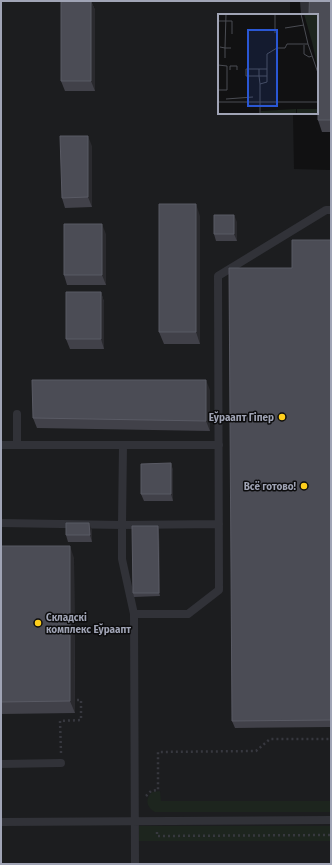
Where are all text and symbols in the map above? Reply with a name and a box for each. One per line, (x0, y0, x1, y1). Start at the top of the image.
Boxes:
inset map (218, 14, 318, 114)
place label: Еўраапт Гіпер (209, 411, 274, 424)
marker: Еўраапт Гіпер (277, 412, 287, 422)
place label: Всё готово! (244, 481, 297, 493)
marker: Всё готово! (299, 481, 309, 491)
place label: Складскі комплекс Еўраапт (46, 612, 131, 636)
marker: Складскі комплекс Еўраапт (33, 618, 43, 628)

